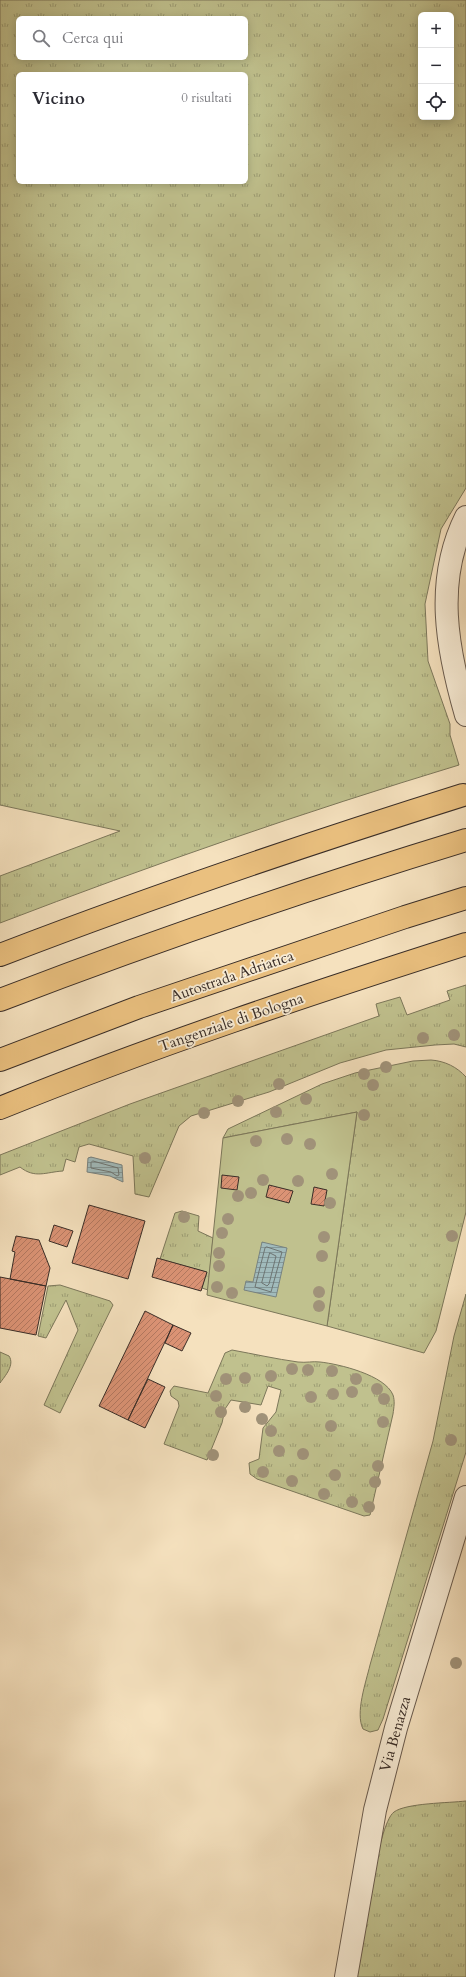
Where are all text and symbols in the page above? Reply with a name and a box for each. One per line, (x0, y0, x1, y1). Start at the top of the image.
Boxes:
map controls (418, 12, 454, 120)
button: + (418, 12, 454, 48)
search box (16, 16, 248, 60)
icon: search (30, 27, 52, 49)
text: Cerca qui (62, 28, 124, 48)
button: − (418, 48, 454, 84)
button: locate (418, 84, 454, 120)
text: Vicino (32, 87, 85, 110)
text: 0 risultati (181, 89, 232, 107)
street label: Autostrada Adriatica (168, 945, 297, 1006)
street label: Tangenziale di Bologna (156, 988, 306, 1056)
street label: Via Benazza (375, 1693, 415, 1774)

